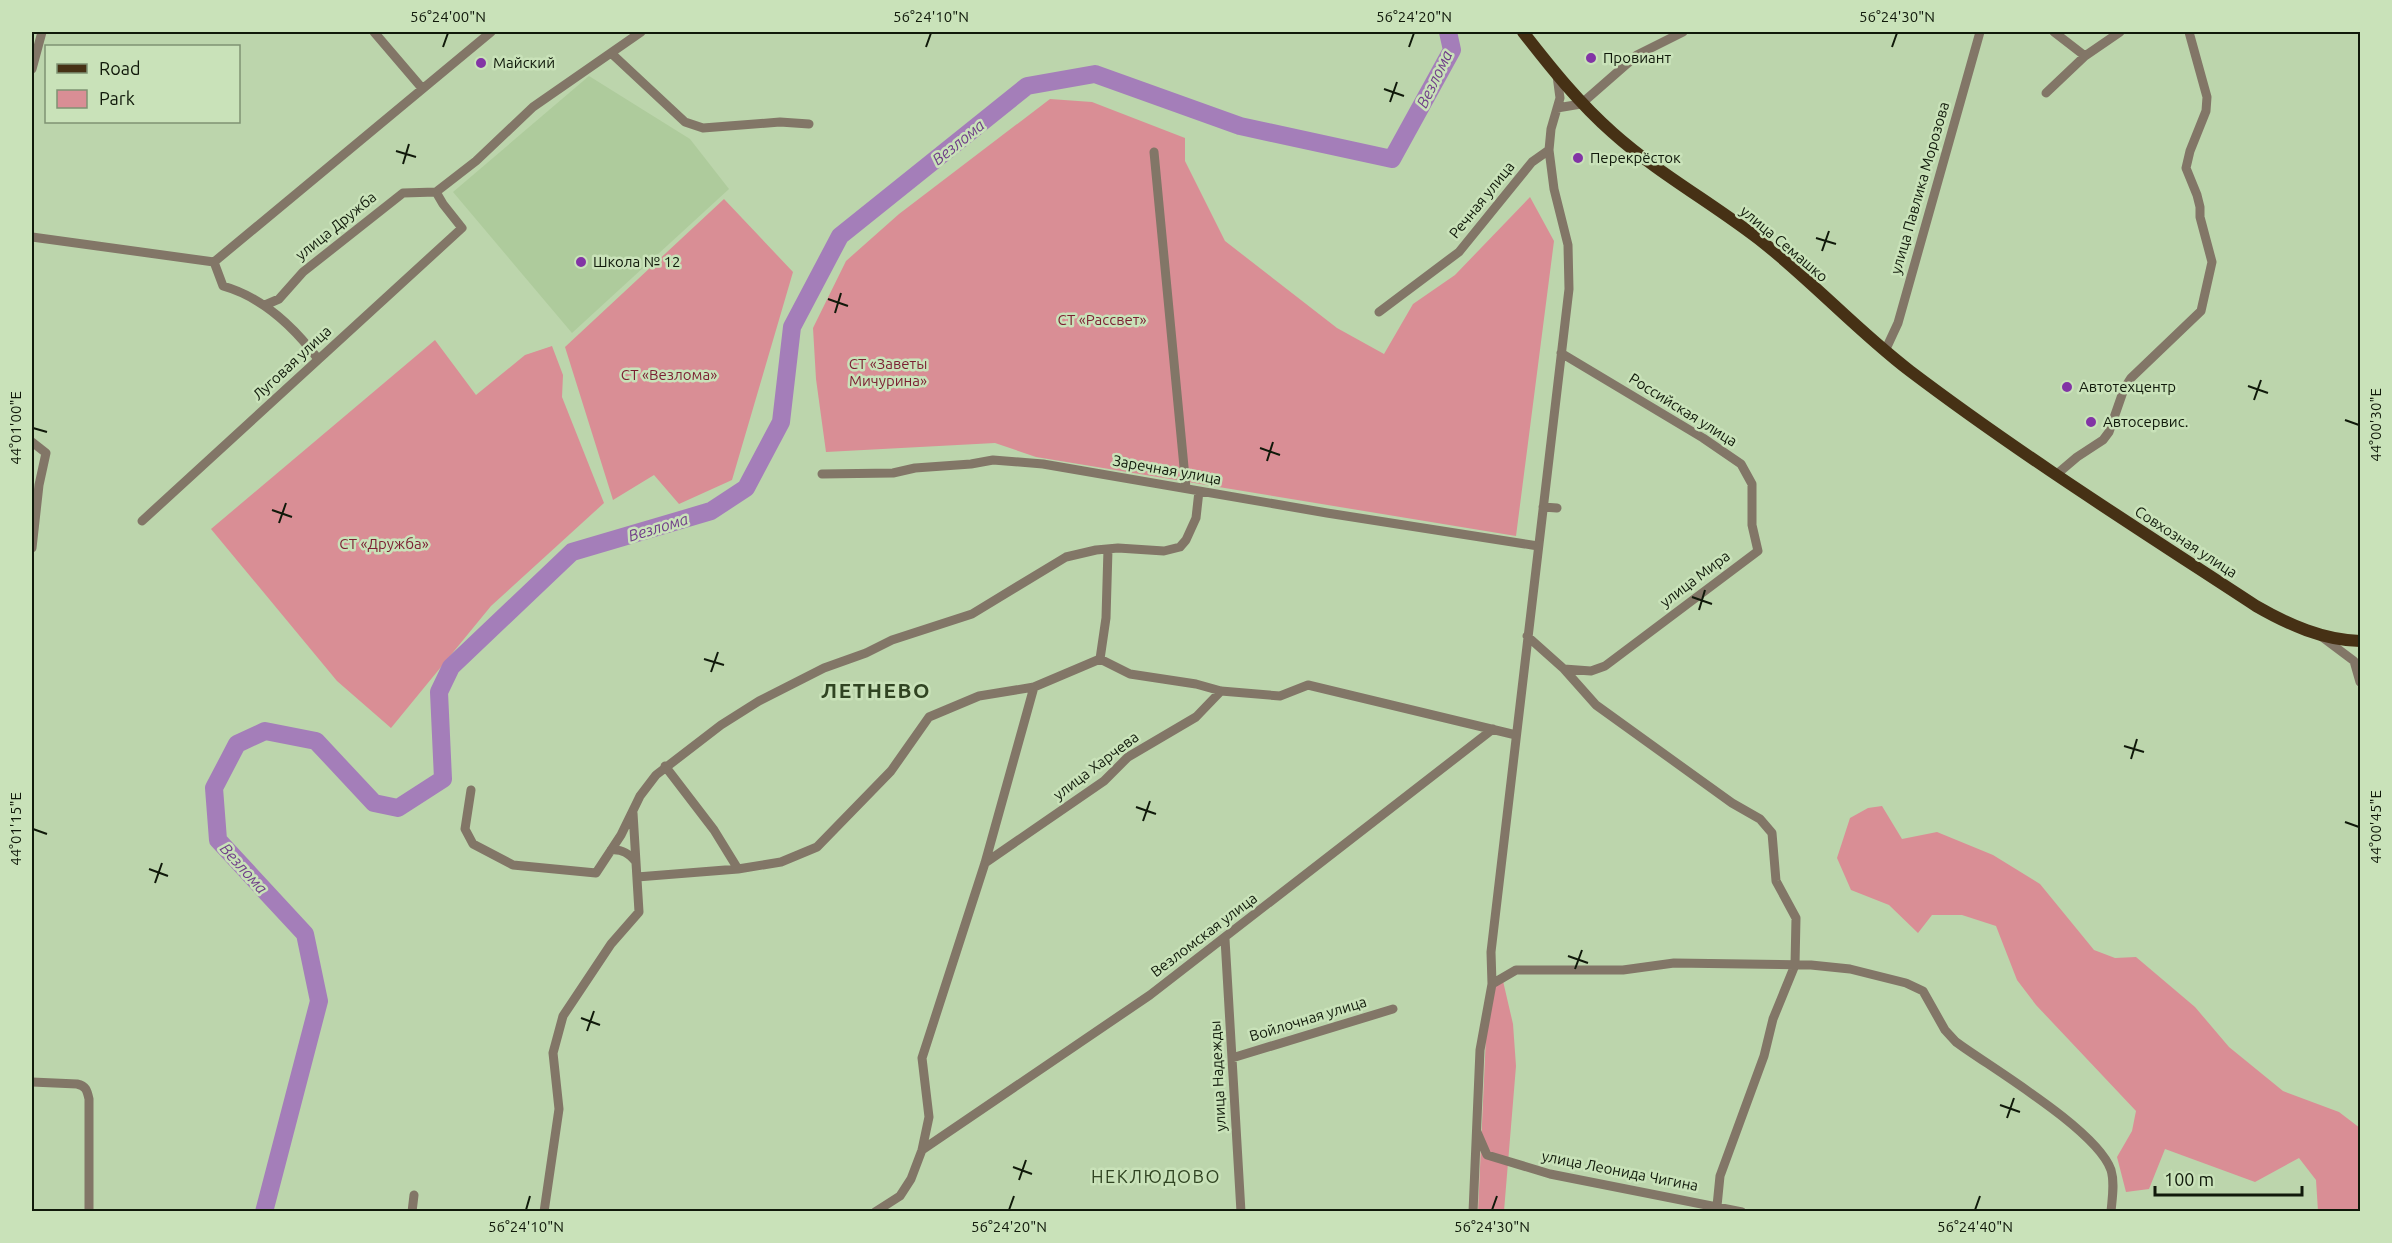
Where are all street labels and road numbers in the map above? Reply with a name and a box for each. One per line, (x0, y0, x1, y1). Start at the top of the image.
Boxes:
street label: улица Павлика Морозова (1887, 100, 1952, 276)
street label: Речная улица (1445, 158, 1518, 242)
street label: улица Дружба (292, 188, 379, 263)
street label: улица Семашко (1737, 202, 1832, 285)
street label: Луговая улица (249, 322, 334, 403)
street label: Российская улица (1626, 369, 1740, 450)
street label: Заречная улица (1111, 452, 1223, 487)
street label: Совхозная улица (2132, 502, 2241, 581)
street label: улица Мира (1656, 547, 1733, 610)
street label: улица Харчева (1050, 728, 1142, 803)
street label: Везломская улица (1147, 889, 1260, 980)
street label: Войлочная улица (1247, 993, 1368, 1044)
street label: улица Надежды (1206, 1020, 1229, 1132)
street label: улица Леонида Чигина (1540, 1147, 1700, 1194)

